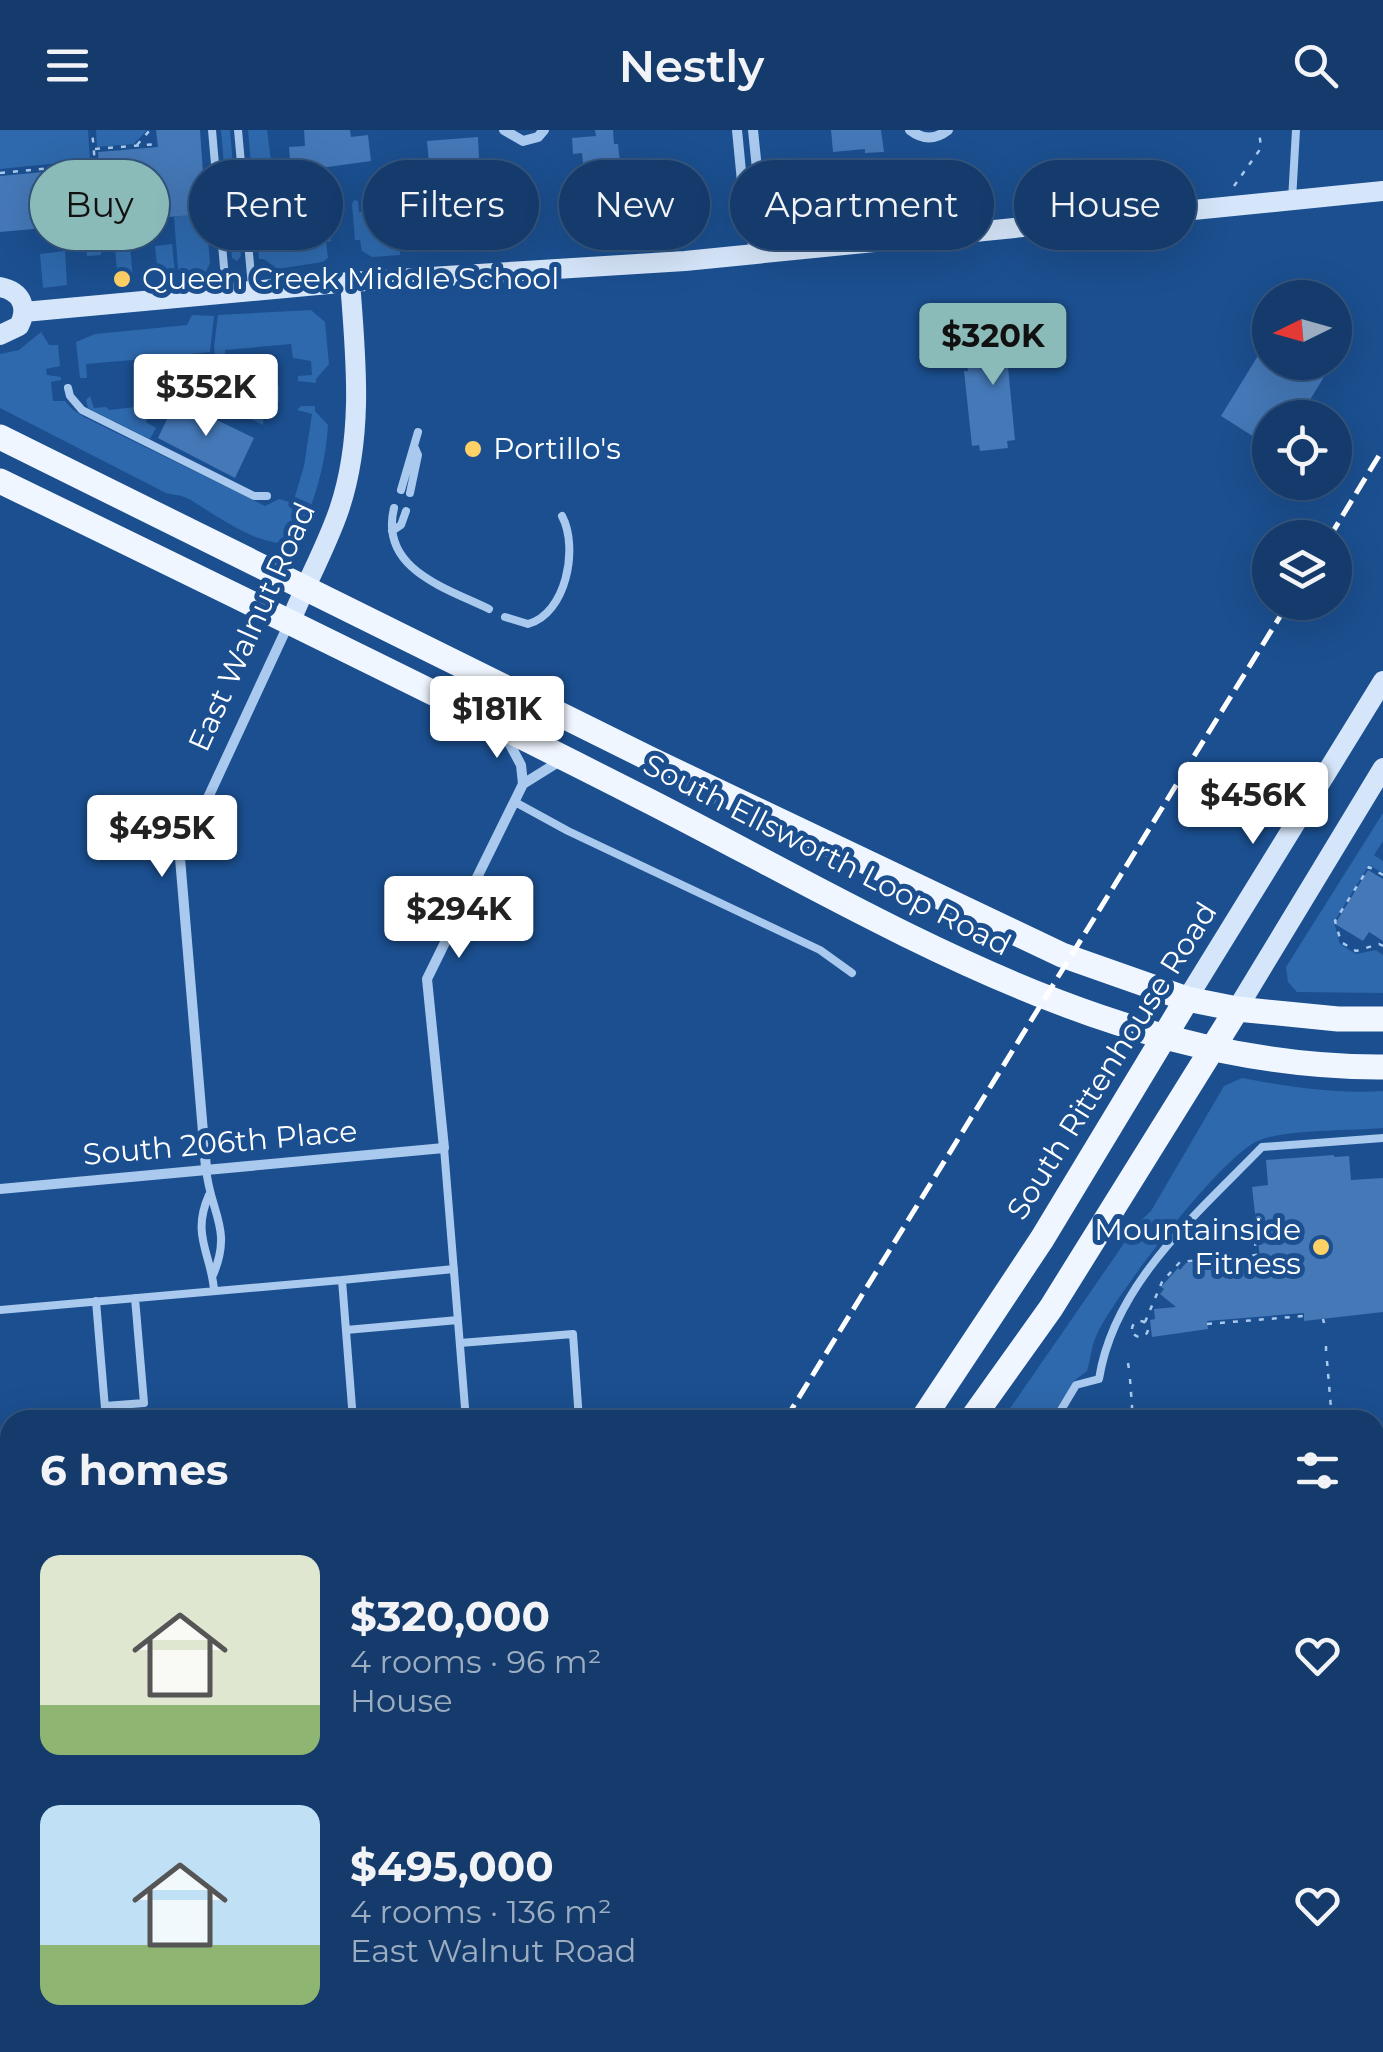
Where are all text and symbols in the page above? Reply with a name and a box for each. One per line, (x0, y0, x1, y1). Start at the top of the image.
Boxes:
icon: menu (40, 38, 95, 93)
text: Nestly (619, 38, 764, 93)
icon: search (1288, 38, 1343, 93)
chip: Buy (30, 160, 169, 250)
chip: Rent (189, 160, 343, 250)
chip: Filters (363, 160, 539, 250)
chip: New (559, 160, 710, 250)
chip: Apartment (730, 160, 994, 250)
chip: House (1014, 160, 1196, 250)
place label: Queen Creek Middle School (142, 260, 559, 297)
marker: Queen Creek Middle School (111, 268, 133, 290)
north arrow (1252, 280, 1352, 380)
map controls (1252, 280, 1352, 620)
pin: $320K (923, 303, 1063, 388)
text: $320K (941, 316, 1045, 355)
pin: $352K (136, 354, 276, 439)
text: $352K (156, 367, 256, 406)
button: locate (1252, 400, 1352, 500)
place label: Portillo's (493, 430, 621, 467)
marker: Portillo's (462, 438, 484, 460)
street label: East Walnut Road (180, 497, 323, 757)
button: layers (1252, 520, 1352, 620)
pin: $181K (427, 676, 567, 761)
text: $181K (452, 689, 542, 728)
street label: South Ellsworth Loop Road (637, 746, 1017, 964)
pin: $456K (1183, 762, 1323, 847)
text: $456K (1200, 775, 1306, 814)
pin: $495K (92, 795, 232, 880)
text: $495K (109, 808, 215, 847)
pin: $294K (389, 876, 529, 961)
text: $294K (406, 889, 512, 928)
street label: South Rittenhouse Road (999, 895, 1225, 1226)
street label: South 206th Place (81, 1112, 359, 1173)
place label: Mountainside Fitness (1094, 1211, 1301, 1282)
marker: Mountainside Fitness (1310, 1236, 1332, 1258)
icon: filters (1290, 1443, 1345, 1498)
text: 6 homes (40, 1444, 228, 1496)
text: $320,000 (350, 1590, 550, 1642)
icon: home (120, 1595, 240, 1715)
icon: heart (1290, 1628, 1345, 1683)
text: 4 rooms · 96 m² (350, 1642, 602, 1681)
text: House (350, 1681, 453, 1720)
text: $495,000 (350, 1840, 554, 1892)
icon: home (120, 1845, 240, 1965)
icon: heart (1290, 1878, 1345, 1933)
text: 4 rooms · 136 m² (350, 1892, 612, 1931)
text: East Walnut Road (350, 1931, 637, 1970)

